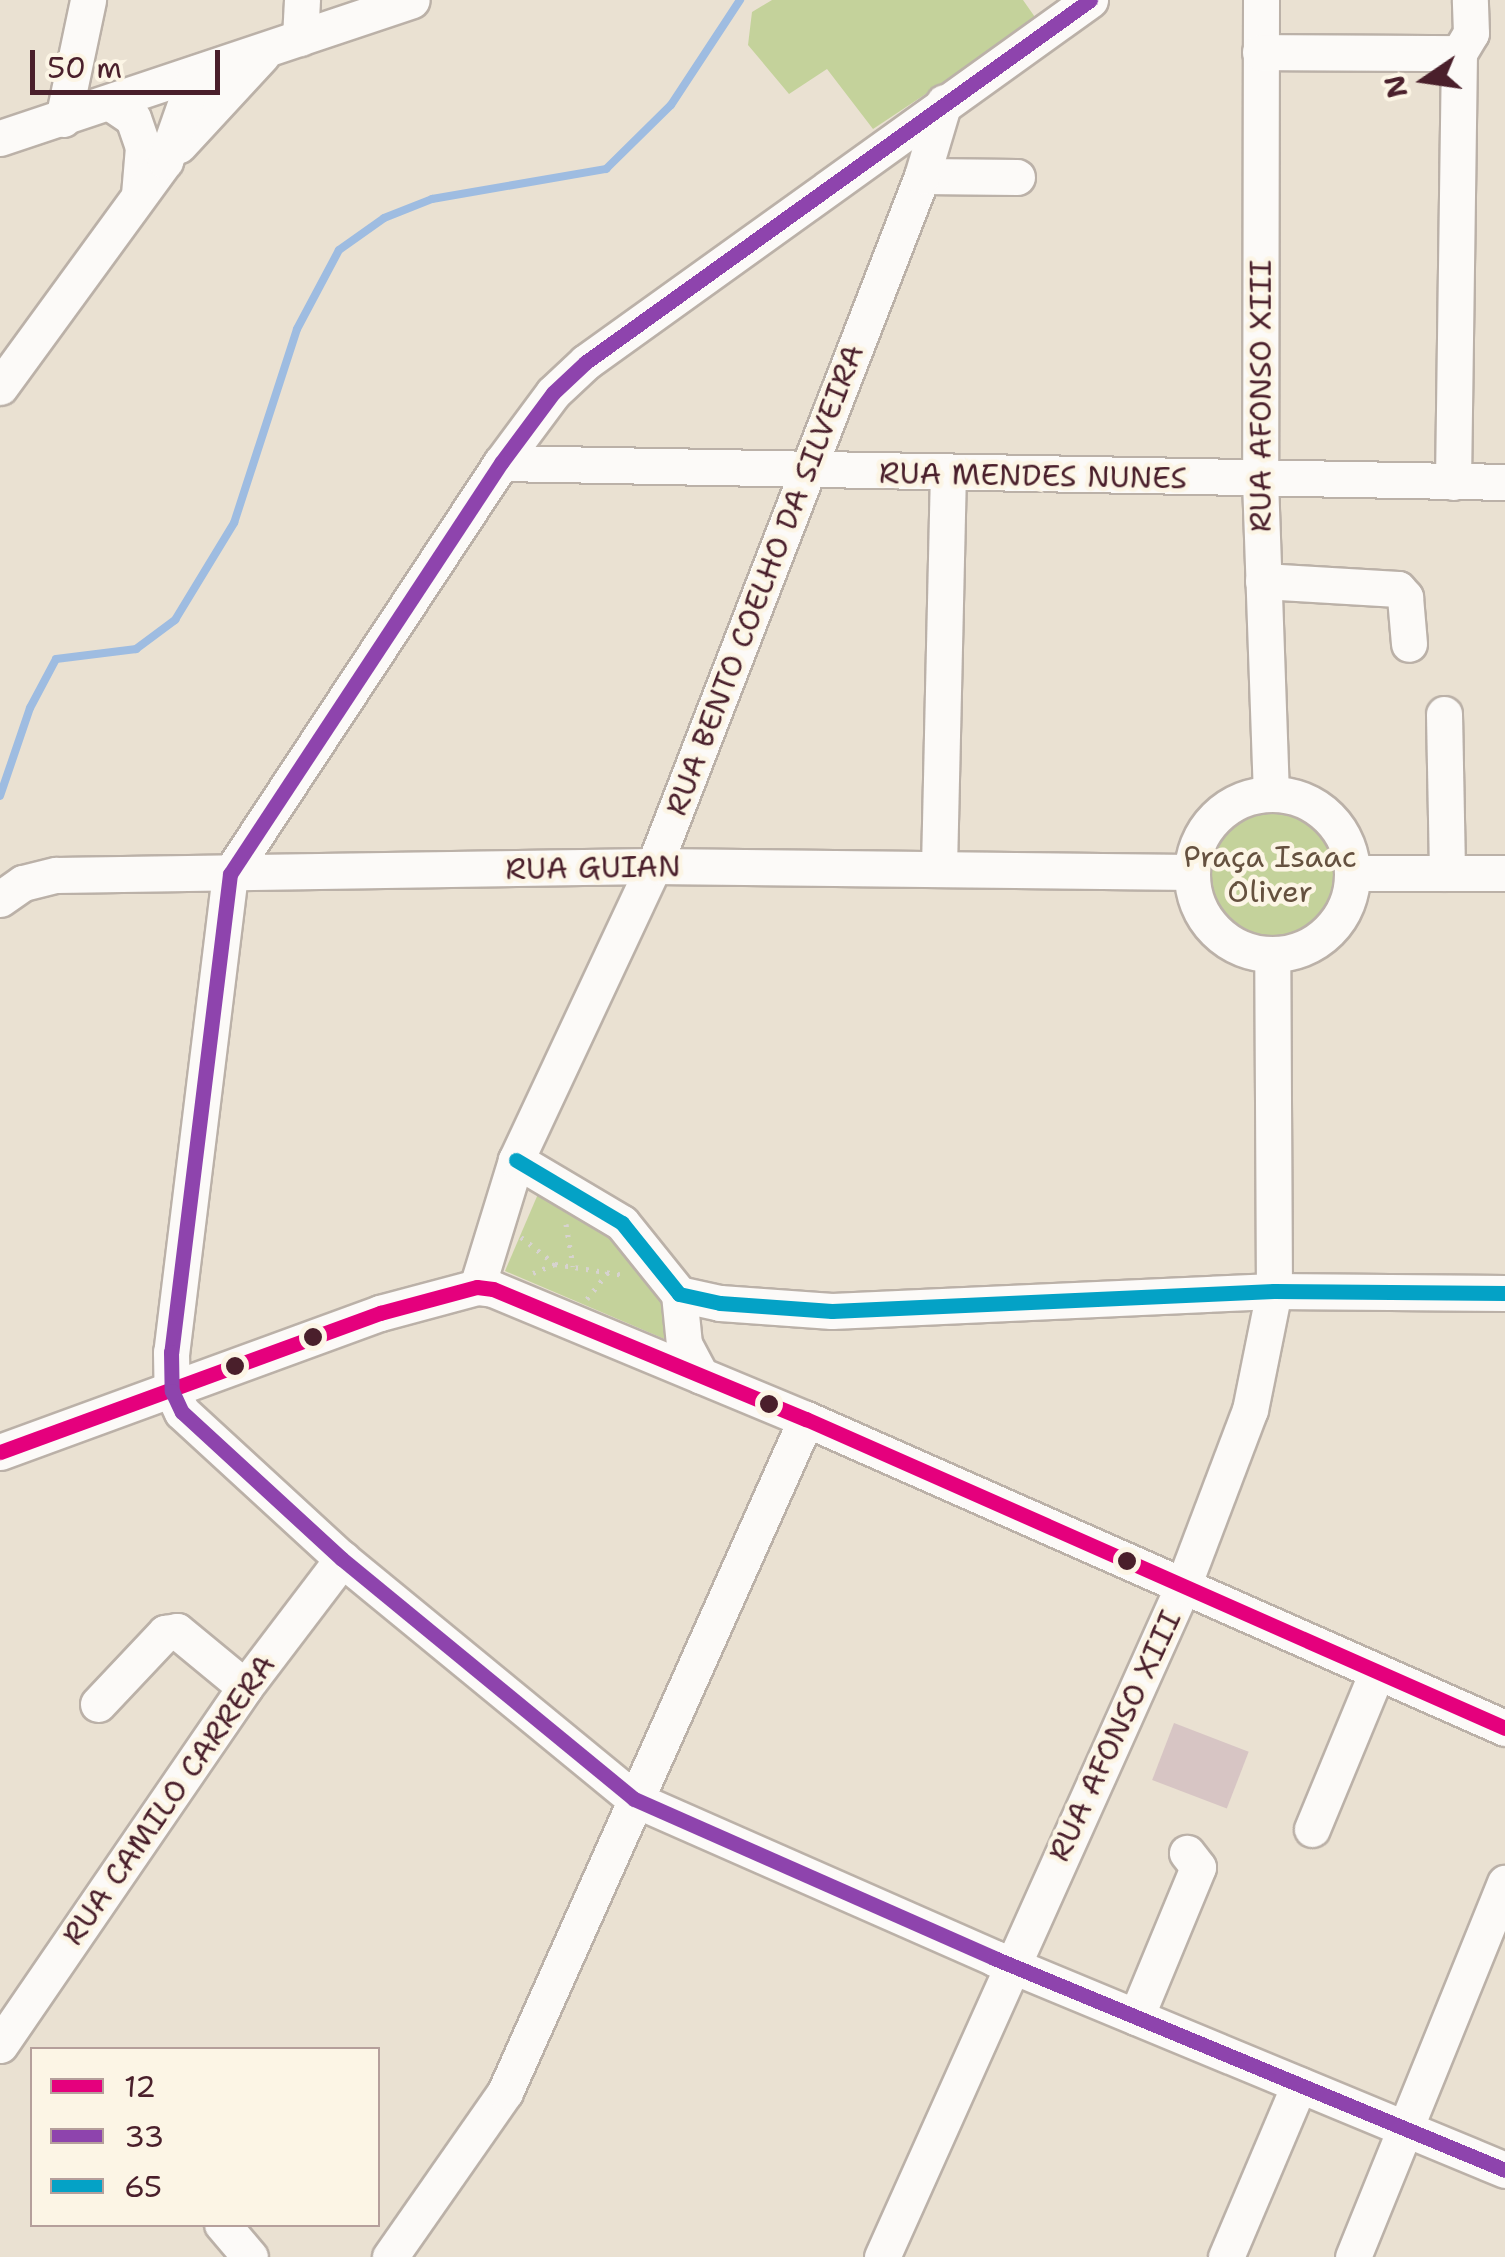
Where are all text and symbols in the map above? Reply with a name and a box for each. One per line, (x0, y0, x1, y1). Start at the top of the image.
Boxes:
scale bar (35, 30, 225, 92)
north arrow (1375, 30, 1475, 130)
text: 50 m (47, 47, 122, 88)
text: N (1375, 72, 1417, 102)
street label: RUA AFONSO XIII (1243, 260, 1279, 532)
street label: RUA BENTO COELHO DA SILVEIRA (658, 339, 872, 821)
street label: RUA MENDES NUNES (879, 455, 1187, 497)
park label: Praça Isaac Oliver (1183, 839, 1357, 910)
street label: RUA GUIAN (505, 848, 681, 888)
unlabelled marker (303, 1327, 323, 1347)
unlabelled marker (225, 1356, 245, 1376)
unlabelled marker (759, 1394, 779, 1414)
unlabelled marker (1117, 1551, 1137, 1571)
street label: RUA AFONSO XIII (1041, 1605, 1189, 1867)
street label: RUA CAMILO CARRERA (55, 1648, 283, 1952)
legend (30, 2047, 380, 2227)
text: 12 (124, 2066, 156, 2107)
text: 33 (124, 2116, 164, 2157)
text: 65 (124, 2166, 162, 2207)

